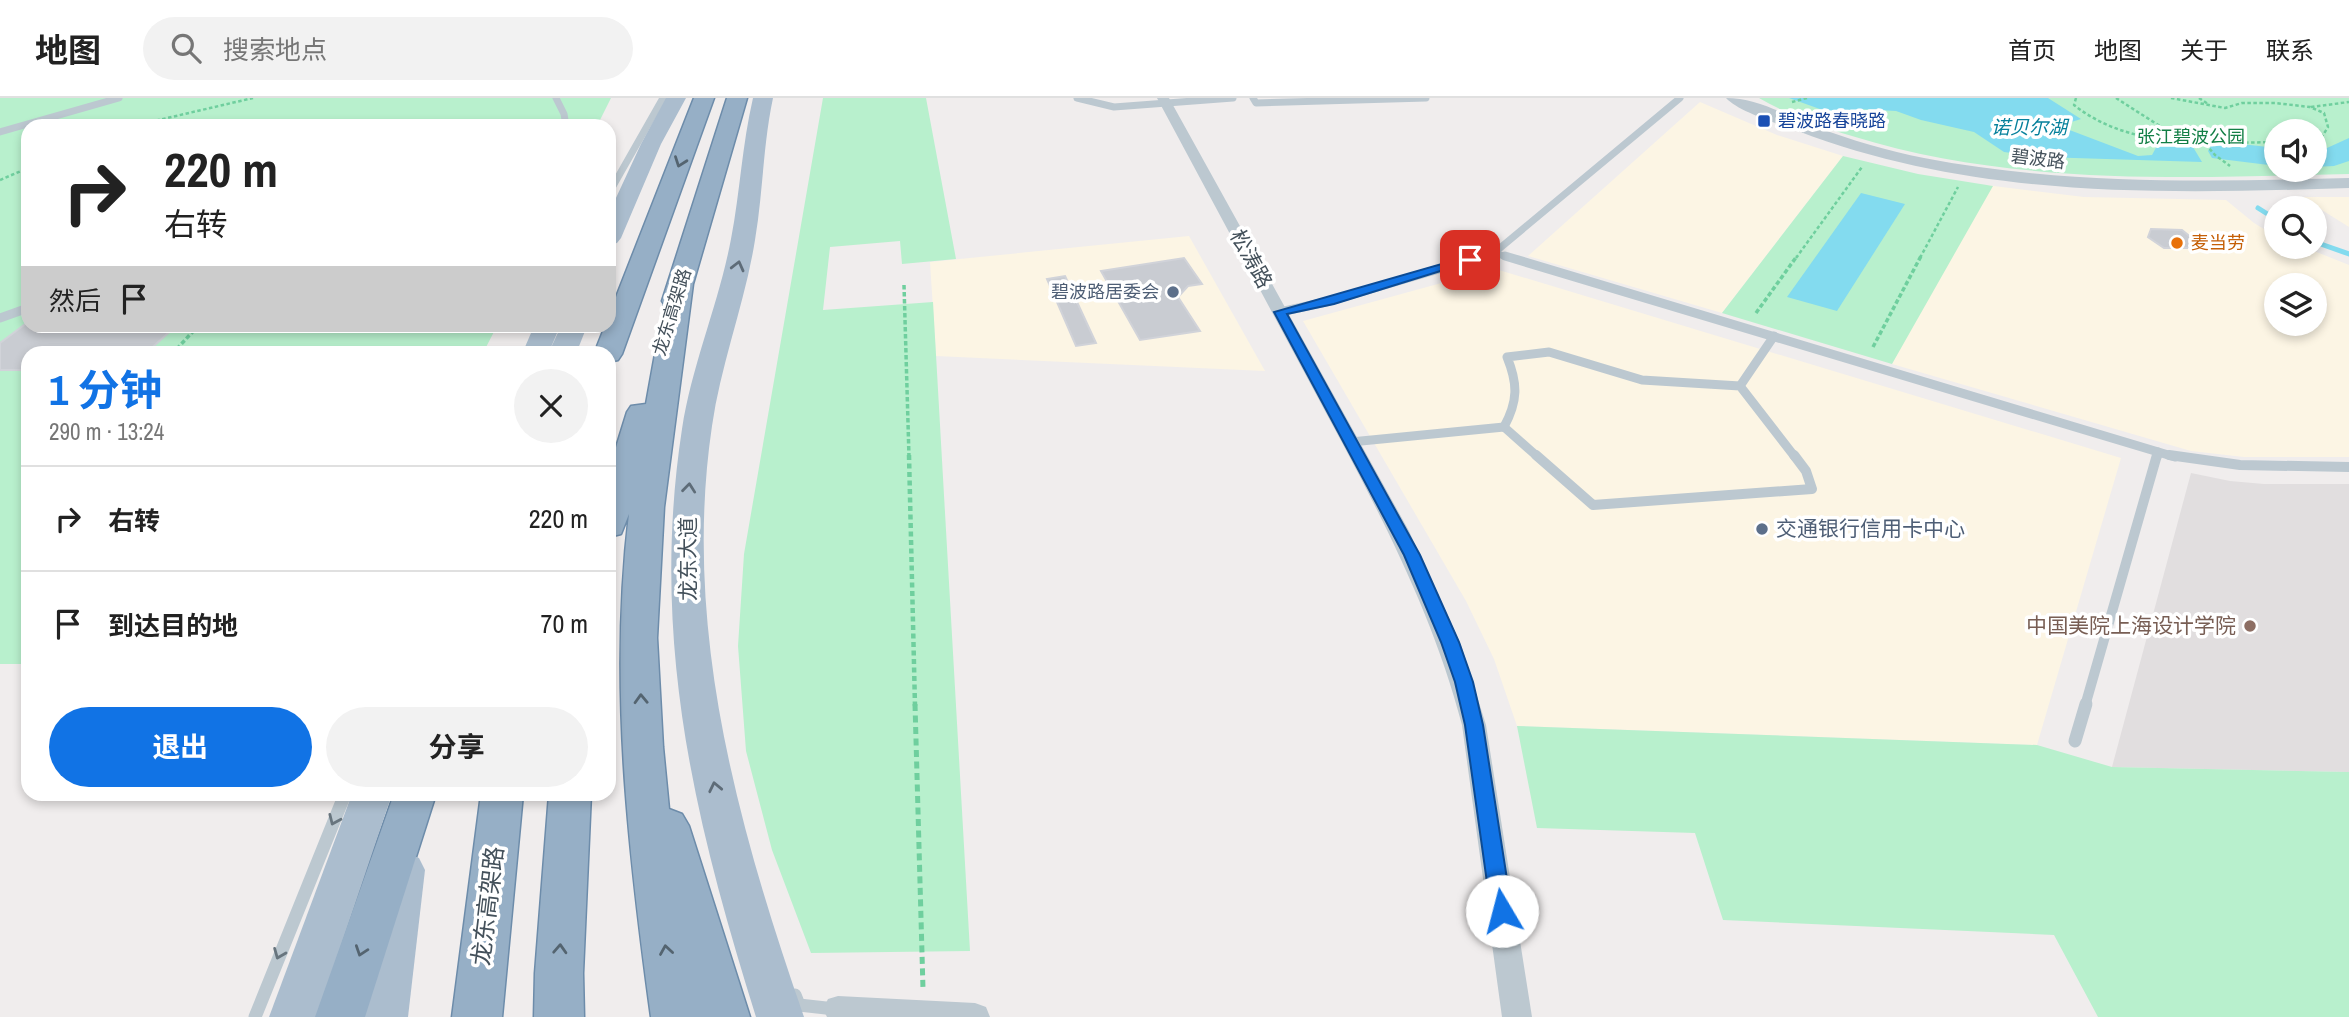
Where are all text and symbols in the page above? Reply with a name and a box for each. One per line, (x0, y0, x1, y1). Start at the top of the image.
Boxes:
search box (143, 17, 633, 80)
text: 地图 (35, 28, 101, 72)
icon: search (167, 29, 205, 67)
text: 搜索地点 (223, 32, 327, 67)
text: 首页 (2008, 34, 2056, 66)
text: 地图 (2094, 34, 2142, 66)
text: 关于 (2180, 34, 2228, 66)
text: 联系 (2266, 34, 2314, 66)
place label: 碧波路春晓路 (1778, 108, 1886, 133)
marker: 碧波路春晓路 (1756, 113, 1772, 129)
water label: 诺贝尔湖 (1991, 114, 2070, 140)
map controls (2264, 119, 2327, 336)
button: sound (2264, 119, 2327, 182)
park label: 张江碧波公园 (2137, 124, 2245, 149)
text: 220 m (164, 136, 278, 202)
street label: 碧波路 (2010, 143, 2066, 174)
icon: right (49, 147, 140, 238)
one-way arrow (674, 155, 688, 167)
button: search (2264, 196, 2327, 259)
text: 右转 (164, 203, 228, 246)
street label: 松涛路 (1223, 224, 1279, 293)
pin (1440, 230, 1500, 290)
place label: 麦当劳 (2191, 230, 2245, 255)
marker: 麦当劳 (2169, 235, 2185, 251)
icon: arrive (1451, 241, 1489, 279)
one-way arrow (730, 260, 744, 272)
street label: 龙东高架路 (646, 265, 697, 359)
button: layers (2264, 273, 2327, 336)
place label: 碧波路居委会 (1051, 279, 1159, 304)
icon: arrive (115, 280, 153, 318)
text: 然后 (49, 283, 101, 318)
marker: 碧波路居委会 (1165, 284, 1181, 300)
text: 1 分钟 (49, 362, 162, 418)
button: close (514, 369, 588, 443)
text: 290 m · 13:24 (49, 416, 164, 447)
one-way arrow (682, 482, 697, 494)
icon: right (49, 500, 87, 538)
text: 220 m (529, 501, 588, 536)
text: 右转 (108, 503, 160, 538)
place label: 交通银行信用卡中心 (1776, 514, 1965, 543)
street label: 龙东大道 (673, 517, 702, 601)
marker: 交通银行信用卡中心 (1754, 521, 1770, 537)
icon: arrive (49, 605, 87, 643)
text: 70 m (541, 606, 588, 641)
text: 到达目的地 (108, 608, 238, 643)
place label: 中国美院上海设计学院 (2026, 611, 2236, 640)
marker: 中国美院上海设计学院 (2242, 618, 2258, 634)
one-way arrow (633, 693, 648, 704)
button: 退出 (49, 707, 312, 787)
button: 分享 (326, 707, 588, 787)
one-way arrow (708, 781, 723, 793)
one-way arrow (328, 813, 342, 825)
street label: 龙东高架路 (464, 844, 510, 967)
position arrow (1465, 874, 1539, 948)
one-way arrow (552, 943, 567, 954)
one-way arrow (658, 944, 673, 955)
one-way arrow (355, 945, 369, 957)
one-way arrow (273, 947, 287, 959)

